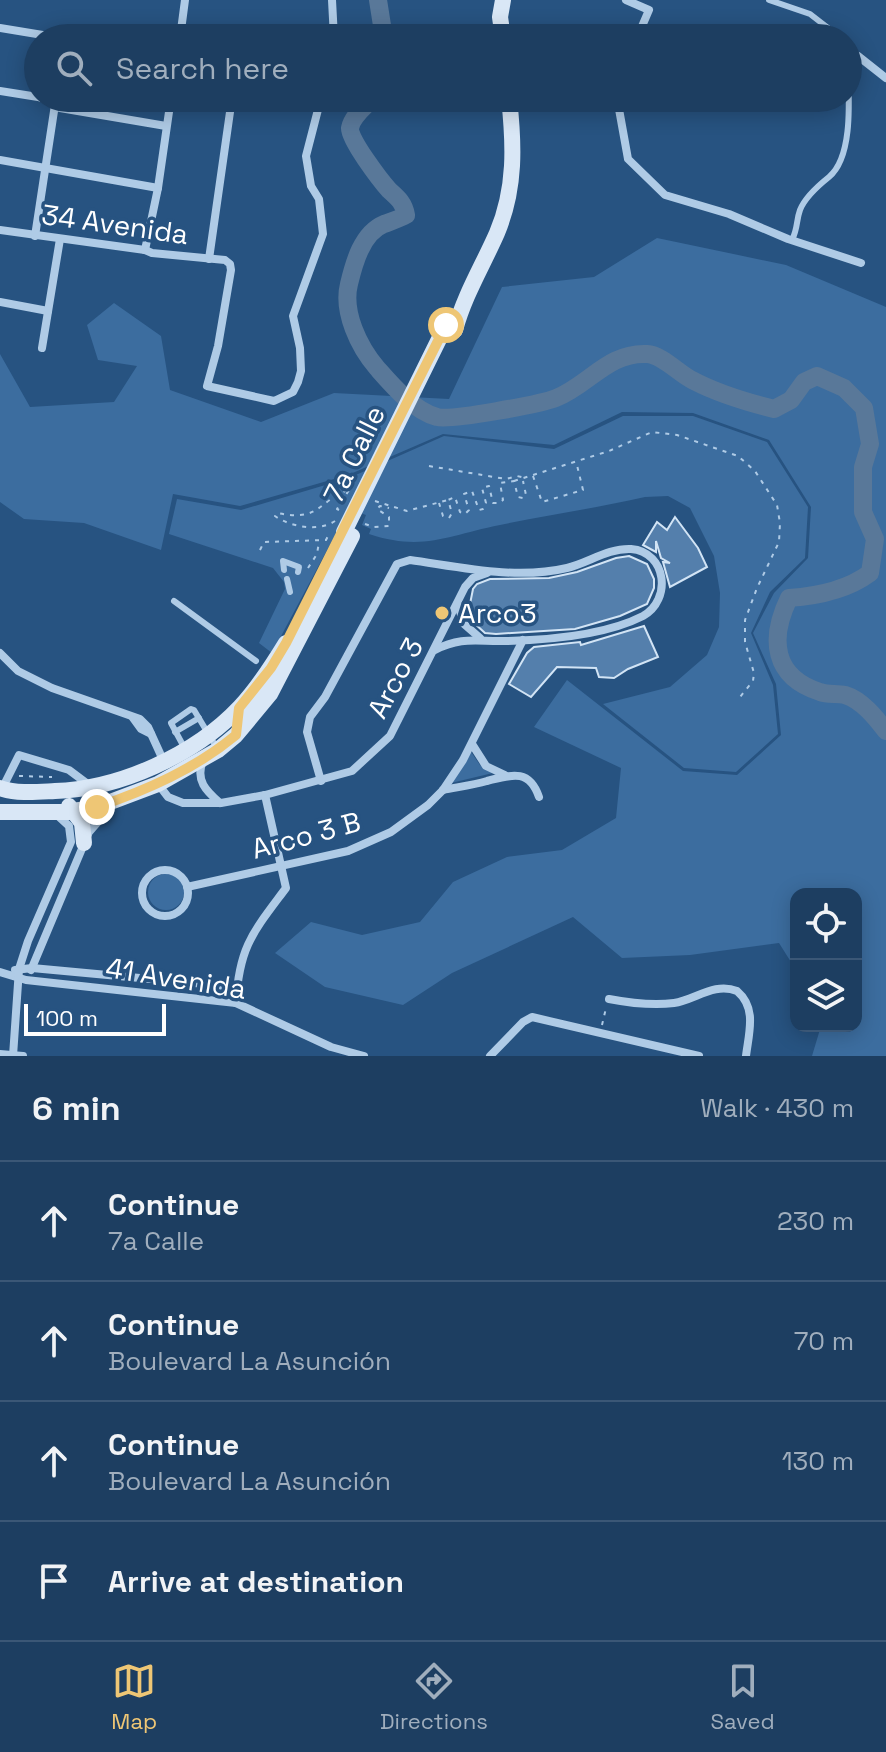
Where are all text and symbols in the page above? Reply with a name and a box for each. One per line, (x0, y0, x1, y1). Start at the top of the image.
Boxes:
search box (24, 24, 862, 112)
icon: search (52, 46, 96, 90)
text: Search here (116, 49, 289, 88)
street label: 34 Avenida (39, 196, 191, 252)
route start (428, 307, 464, 343)
street label: 7a Calle (315, 400, 393, 508)
place label: Arco3 (458, 595, 537, 631)
marker: Arco3 (433, 604, 451, 622)
street label: Arco 3 (359, 632, 431, 724)
route end (79, 789, 115, 825)
street label: Arco 3 B (247, 803, 365, 867)
map controls (790, 888, 862, 1032)
button: locate (790, 888, 862, 960)
street label: 41 Avenida (103, 949, 249, 1007)
button: layers (790, 960, 862, 1032)
scale bar (24, 1000, 166, 1036)
text: 100 m (36, 1004, 98, 1032)
text: 6 min (32, 1087, 121, 1130)
text: Walk · 430 m (700, 1091, 854, 1125)
text: Continue (108, 1185, 239, 1224)
icon: ahead (32, 1199, 76, 1243)
text: 230 m (777, 1204, 854, 1238)
text: 7a Calle (108, 1224, 204, 1258)
text: Continue (108, 1305, 239, 1344)
icon: ahead (32, 1319, 76, 1363)
text: 70 m (794, 1324, 854, 1358)
text: Boulevard La Asunción (108, 1344, 391, 1378)
text: Continue (108, 1425, 239, 1464)
icon: ahead (32, 1439, 76, 1483)
text: 130 m (782, 1444, 854, 1478)
text: Boulevard La Asunción (108, 1464, 391, 1498)
icon: arrive (32, 1559, 76, 1603)
text: Arrive at destination (108, 1562, 404, 1601)
tab: Map (111, 1659, 157, 1735)
tab: Directions (380, 1659, 488, 1735)
tab: Saved (710, 1659, 775, 1735)

